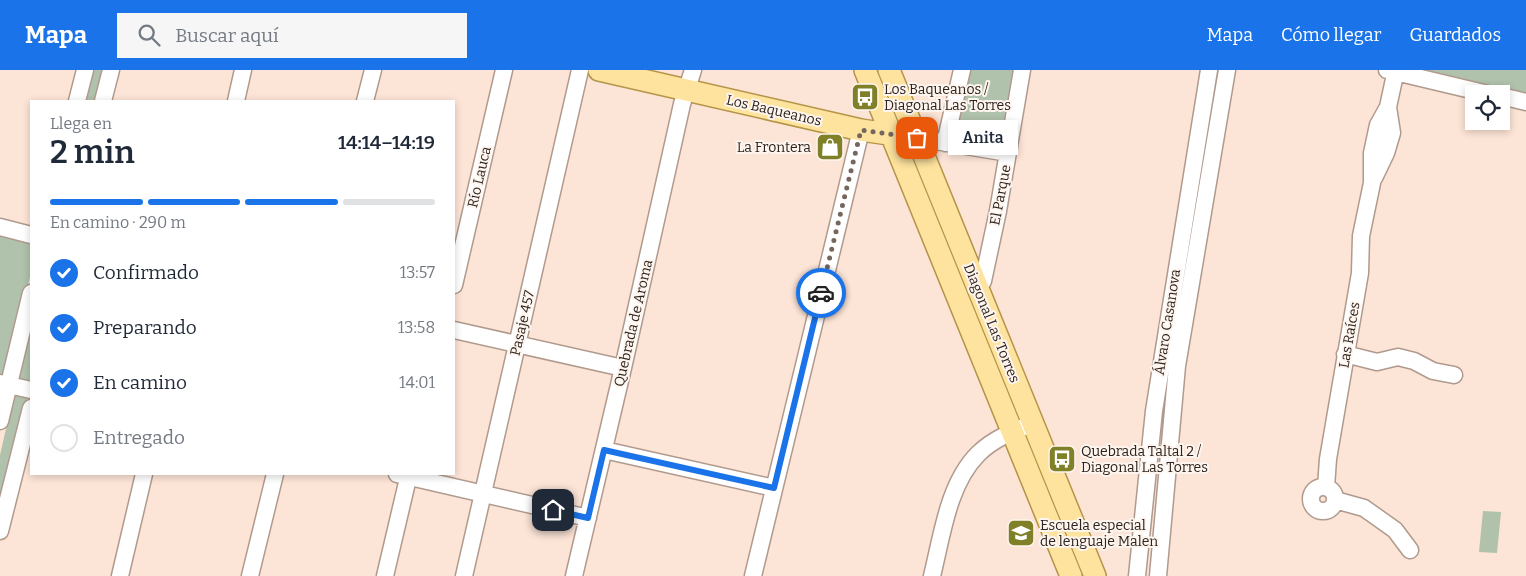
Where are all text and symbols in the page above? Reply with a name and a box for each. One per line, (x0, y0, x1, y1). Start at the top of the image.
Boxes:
search box (117, 13, 467, 58)
text: Mapa (25, 21, 87, 49)
icon: search (135, 21, 163, 49)
text: Buscar aquí (175, 24, 279, 47)
text: Mapa (1207, 24, 1253, 46)
text: Cómo llegar (1281, 24, 1382, 46)
text: Guardados (1410, 24, 1501, 46)
place label: Los Baqueanos / Diagonal Las Torres (884, 81, 1011, 114)
bus stop icon: Los Baqueanos / Diagonal Las Torres (850, 82, 880, 112)
map controls (1465, 85, 1510, 130)
button: locate (1465, 85, 1510, 130)
street label: Los Baqueanos (725, 91, 823, 130)
text: Llega en (50, 114, 112, 133)
pin (896, 117, 938, 159)
callout: Anita (947, 120, 1017, 156)
icon: bag (903, 124, 931, 152)
text: Anita (962, 128, 1004, 147)
text: 14:14–14:19 (338, 131, 435, 154)
shop icon: La Frontera (815, 132, 845, 162)
text: 2 min (50, 133, 135, 171)
place label: La Frontera (737, 139, 811, 156)
street label: Río Lauca (464, 144, 495, 209)
street label: El Parque (986, 163, 1015, 227)
text: En camino · 290 m (50, 213, 186, 232)
street label: Quebrada de Aroma (611, 257, 656, 388)
icon: check (50, 259, 78, 287)
text: Confirmado (93, 261, 199, 284)
street label: Diagonal Las Torres (960, 261, 1023, 385)
text: 13:57 (400, 263, 435, 282)
street label: Álvaro Casanova (1150, 267, 1184, 376)
courier (796, 268, 846, 318)
icon: car (807, 279, 835, 307)
street label: Pasaje 457 (507, 289, 538, 357)
street label: Las Raíces (1335, 301, 1364, 369)
icon: check (50, 314, 78, 342)
text: Preparando (93, 316, 197, 339)
text: 13:58 (398, 318, 435, 337)
icon: check (50, 369, 78, 397)
text: En camino (93, 371, 187, 394)
text: 14:01 (399, 373, 435, 392)
text: Entregado (93, 426, 185, 449)
place label: Quebrada Taltal 2 / Diagonal Las Torres (1081, 443, 1208, 476)
bus stop icon: Quebrada Taltal 2 / Diagonal Las Torres (1047, 444, 1077, 474)
pin (532, 489, 574, 531)
icon: home (539, 496, 567, 524)
place label: Escuela especial de lenguaje Malen (1040, 517, 1158, 550)
school or university icon: Escuela especial de lenguaje Malen (1006, 518, 1036, 548)

